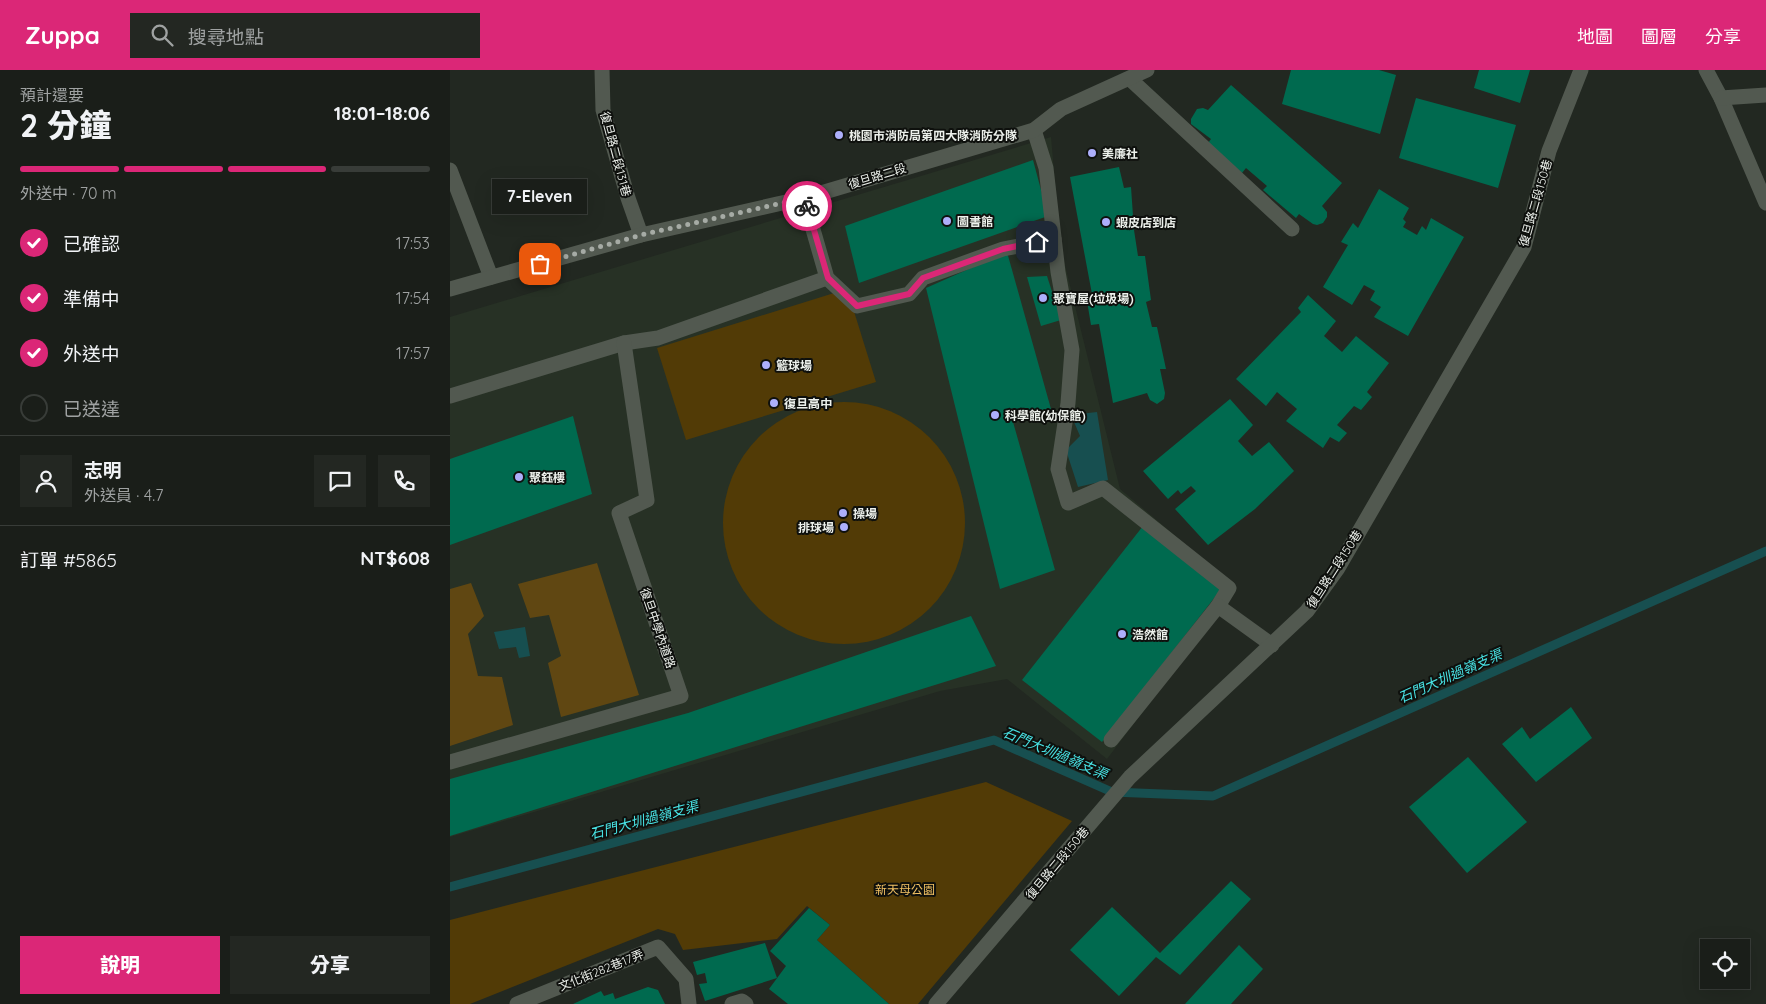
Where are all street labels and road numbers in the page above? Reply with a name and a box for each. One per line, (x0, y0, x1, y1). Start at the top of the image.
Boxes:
street label: 復旦路二段131巷 (597, 110, 635, 198)
street label: 復旦路二段150巷 (1515, 158, 1555, 248)
street label: 復旦路二段 (846, 160, 908, 192)
street label: 復旦路二段150巷 (1303, 527, 1365, 611)
street label: 復旦中學內道路 (637, 586, 679, 670)
street label: 復旦路二段150巷 (1022, 824, 1092, 902)
street label: 文化街282巷17弄 (556, 946, 646, 994)

